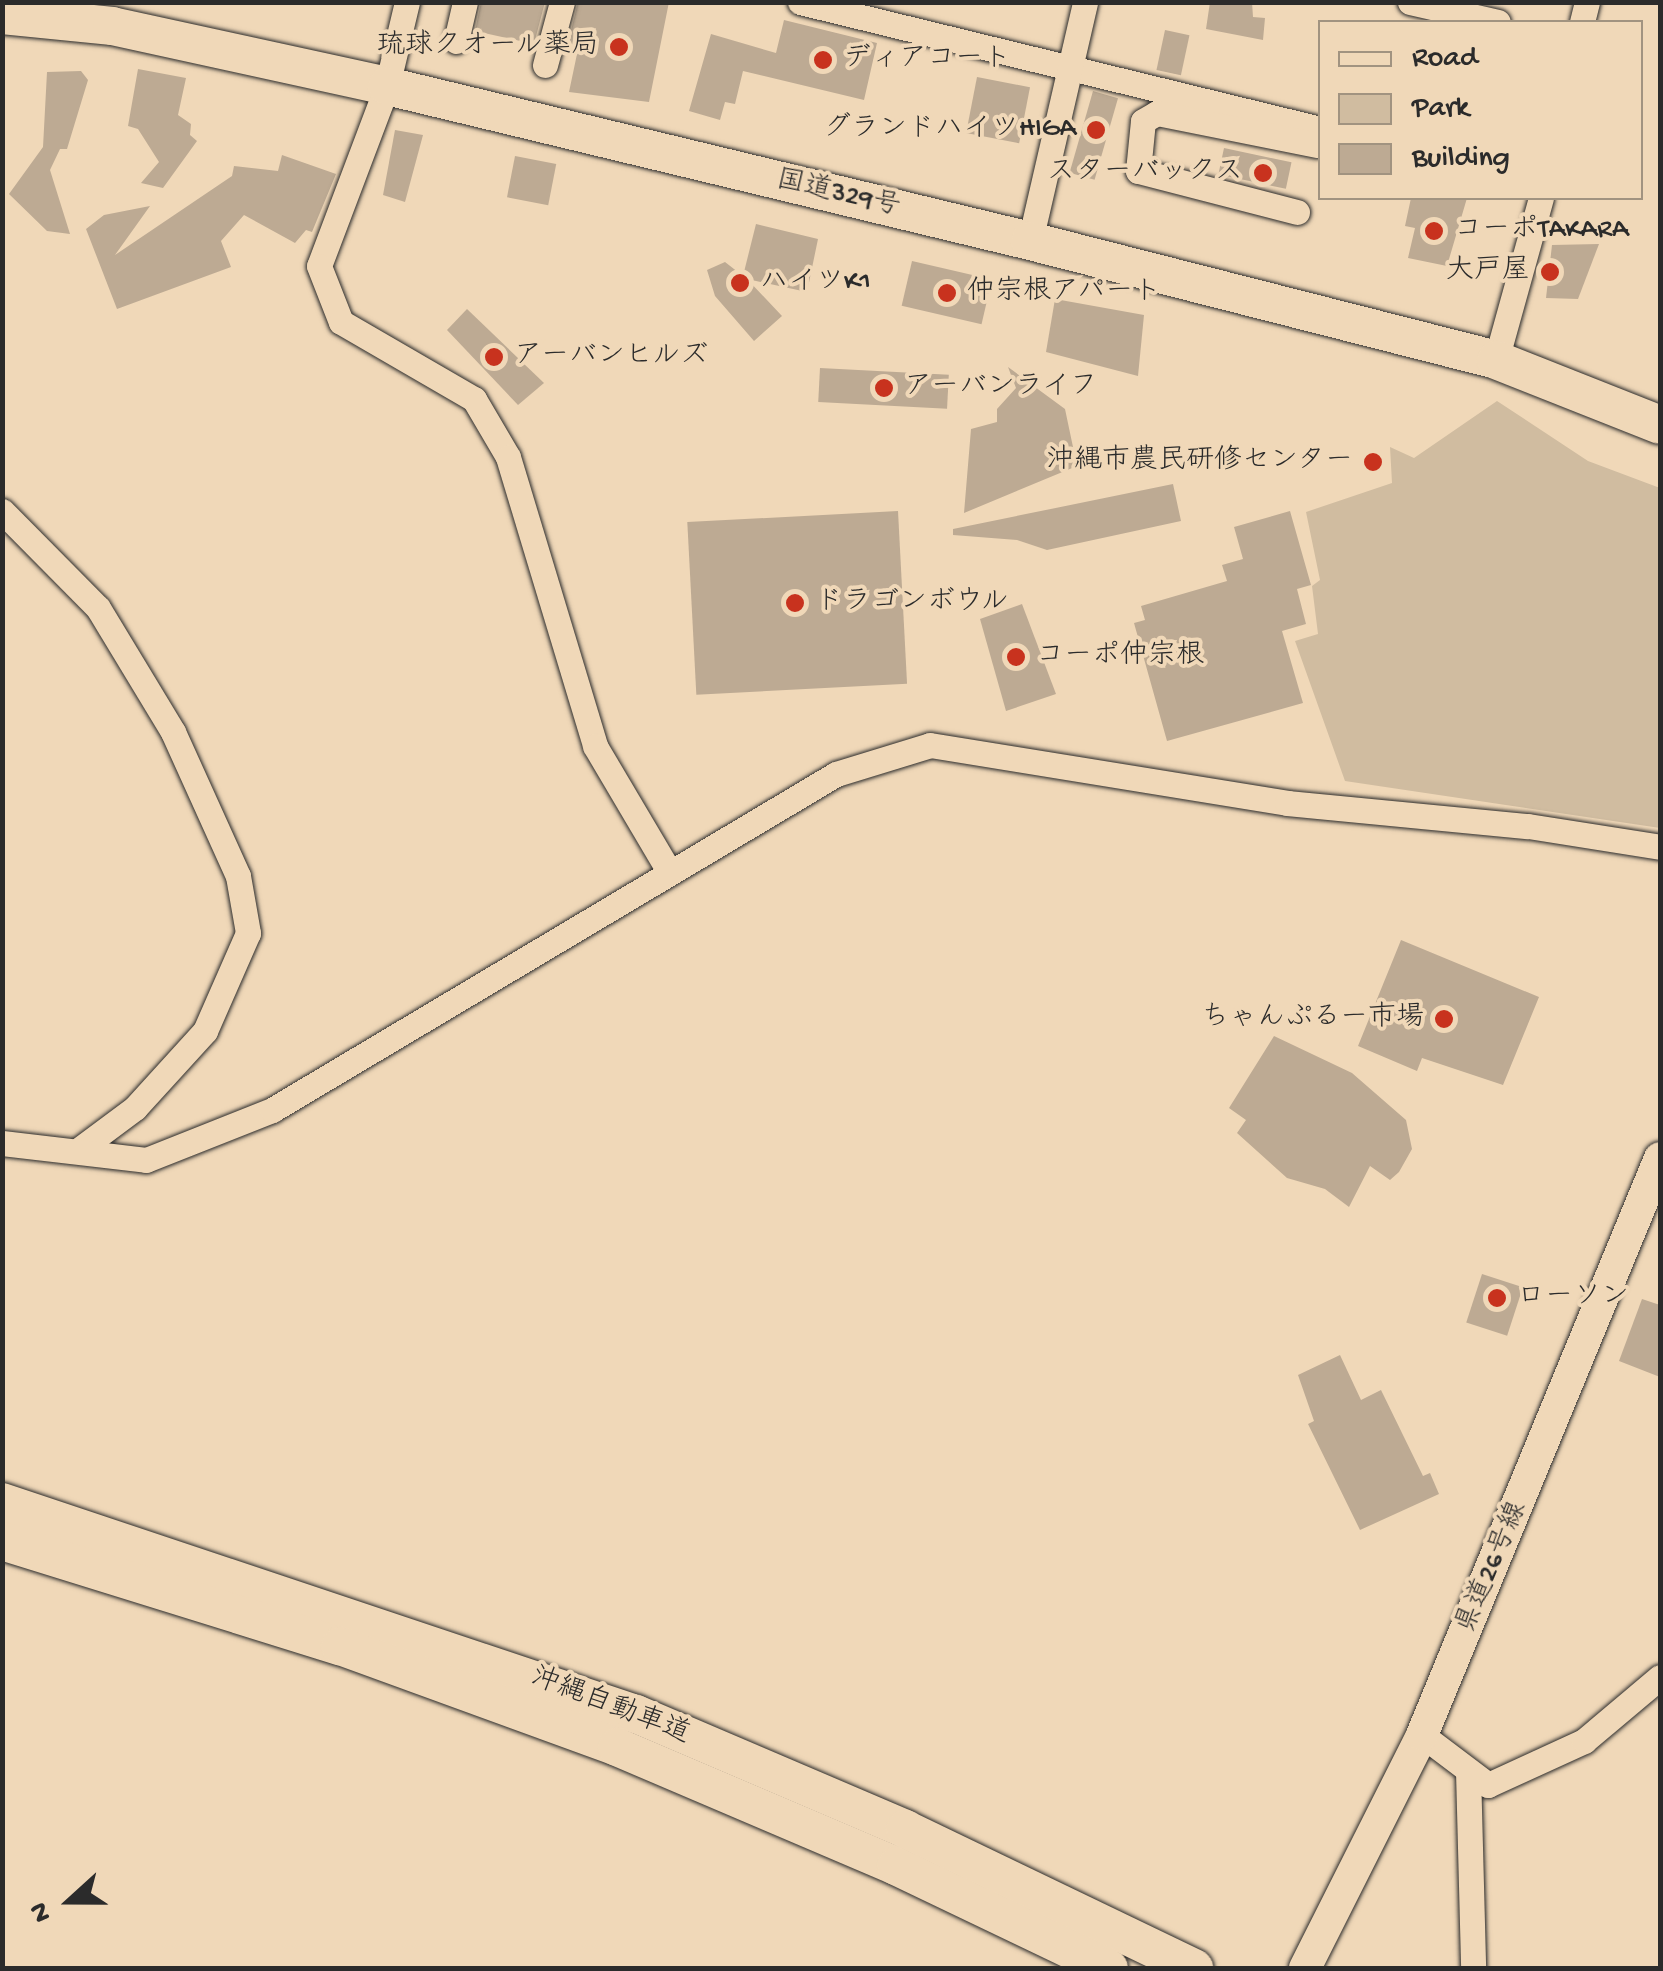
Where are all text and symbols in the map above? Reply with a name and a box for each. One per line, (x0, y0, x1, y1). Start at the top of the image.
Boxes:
legend (1318, 20, 1643, 200)
place label: 琉球クオール薬局 (375, 30, 599, 64)
marker: 琉球クオール薬局 (608, 36, 630, 58)
text: Road (1412, 42, 1478, 77)
place label: ディアコート (843, 43, 1011, 77)
marker: ディアコート (812, 49, 834, 71)
text: Park (1412, 92, 1469, 127)
place label: グランドハイツHIGA (823, 113, 1076, 147)
marker: グランドハイツHIGA (1085, 119, 1107, 141)
text: Building (1412, 142, 1510, 177)
place label: スターバックス (1047, 156, 1243, 190)
marker: スターバックス (1252, 162, 1274, 184)
street label: 国道329号 (773, 164, 903, 226)
place label: コーポTAKARA (1454, 214, 1628, 248)
marker: コーポTAKARA (1423, 220, 1445, 242)
place label: 大戸屋 (1446, 255, 1530, 289)
marker: 大戸屋 (1539, 261, 1561, 283)
place label: ハイツK1 (760, 266, 871, 300)
marker: ハイツK1 (729, 272, 751, 294)
place label: 仲宗根アパート (967, 276, 1163, 310)
marker: 仲宗根アパート (936, 282, 958, 304)
place label: アーバンヒルズ (514, 340, 709, 374)
marker: アーバンヒルズ (483, 346, 505, 368)
place label: アーバンライフ (904, 371, 1099, 405)
marker: アーバンライフ (873, 377, 895, 399)
place label: 沖縄市農民研修センター (1045, 445, 1353, 479)
marker: 沖縄市農民研修センター (1362, 451, 1384, 473)
place label: ドラゴンボウル (815, 586, 1011, 620)
marker: ドラゴンボウル (784, 592, 806, 614)
place label: コーポ仲宗根 (1036, 640, 1204, 674)
marker: コーポ仲宗根 (1005, 646, 1027, 668)
place label: ちゃんぷるー市場 (1201, 1002, 1424, 1036)
marker: ちゃんぷるー市場 (1433, 1008, 1455, 1030)
place label: ローソン (1517, 1281, 1629, 1315)
marker: ローソン (1486, 1287, 1508, 1309)
street label: 県道26号線 (1450, 1497, 1536, 1639)
street label: 沖縄自動車道 (526, 1661, 694, 1753)
north arrow (20, 1851, 120, 1951)
text: N (23, 1897, 60, 1926)

